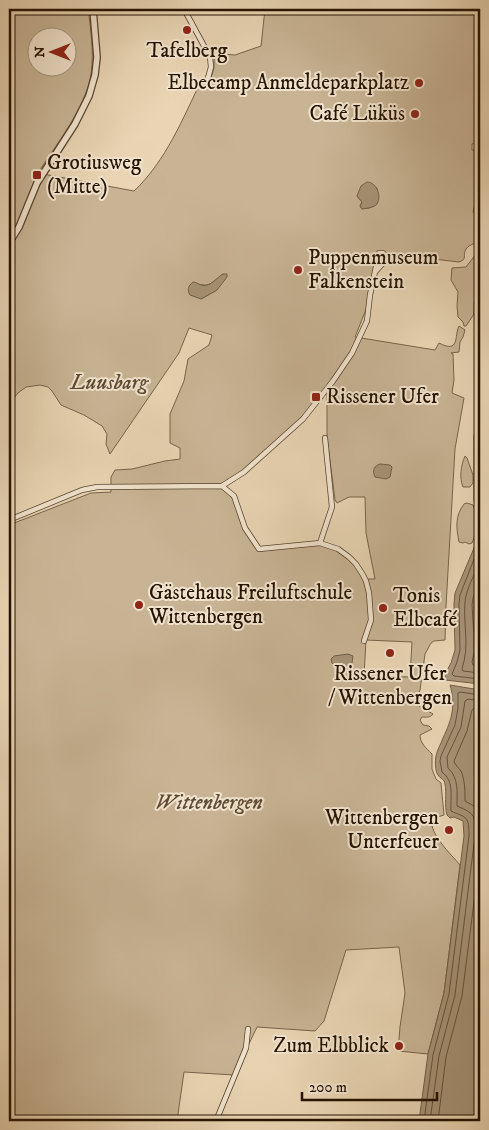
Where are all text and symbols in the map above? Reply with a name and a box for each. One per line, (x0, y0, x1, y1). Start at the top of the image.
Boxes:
marker: Tafelberg (181, 24, 193, 36)
north arrow (28, 28, 78, 78)
place label: Tafelberg (146, 38, 228, 64)
text: N (31, 46, 49, 58)
place label: Elbecamp Anmeldeparkplatz (167, 70, 409, 96)
marker: Elbecamp Anmeldeparkplatz (413, 77, 425, 89)
place label: Café Lüküs (310, 101, 405, 127)
marker: Café Lüküs (409, 108, 421, 120)
place label: Grotiusweg (Mitte) (47, 150, 142, 200)
marker: Grotiusweg (Mitte) (31, 169, 43, 181)
place label: Puppenmuseum Falkenstein (308, 245, 439, 295)
marker: Puppenmuseum Falkenstein (292, 264, 304, 276)
park label: Luusbarg (69, 370, 149, 396)
place label: Rissener Ufer (326, 384, 439, 410)
marker: Rissener Ufer (310, 391, 322, 403)
place label: Gästehaus Freiluftschule Wittenbergen (148, 580, 353, 630)
place label: Tonis Elbcafé (393, 583, 458, 633)
marker: Gästehaus Freiluftschule Wittenbergen (133, 599, 145, 611)
marker: Tonis Elbcafé (377, 602, 389, 614)
marker: Rissener Ufer / Wittenbergen (384, 647, 396, 659)
place label: Rissener Ufer / Wittenbergen (328, 661, 452, 711)
park label: Wittenbergen (155, 790, 263, 816)
place label: Wittenbergen Unterfeuer (324, 805, 439, 855)
marker: Wittenbergen Unterfeuer (443, 824, 455, 836)
place label: Zum Elbblick (273, 1033, 390, 1059)
marker: Zum Elbblick (393, 1040, 405, 1052)
scale bar (302, 1070, 436, 1102)
text: 200 m (309, 1078, 347, 1097)

